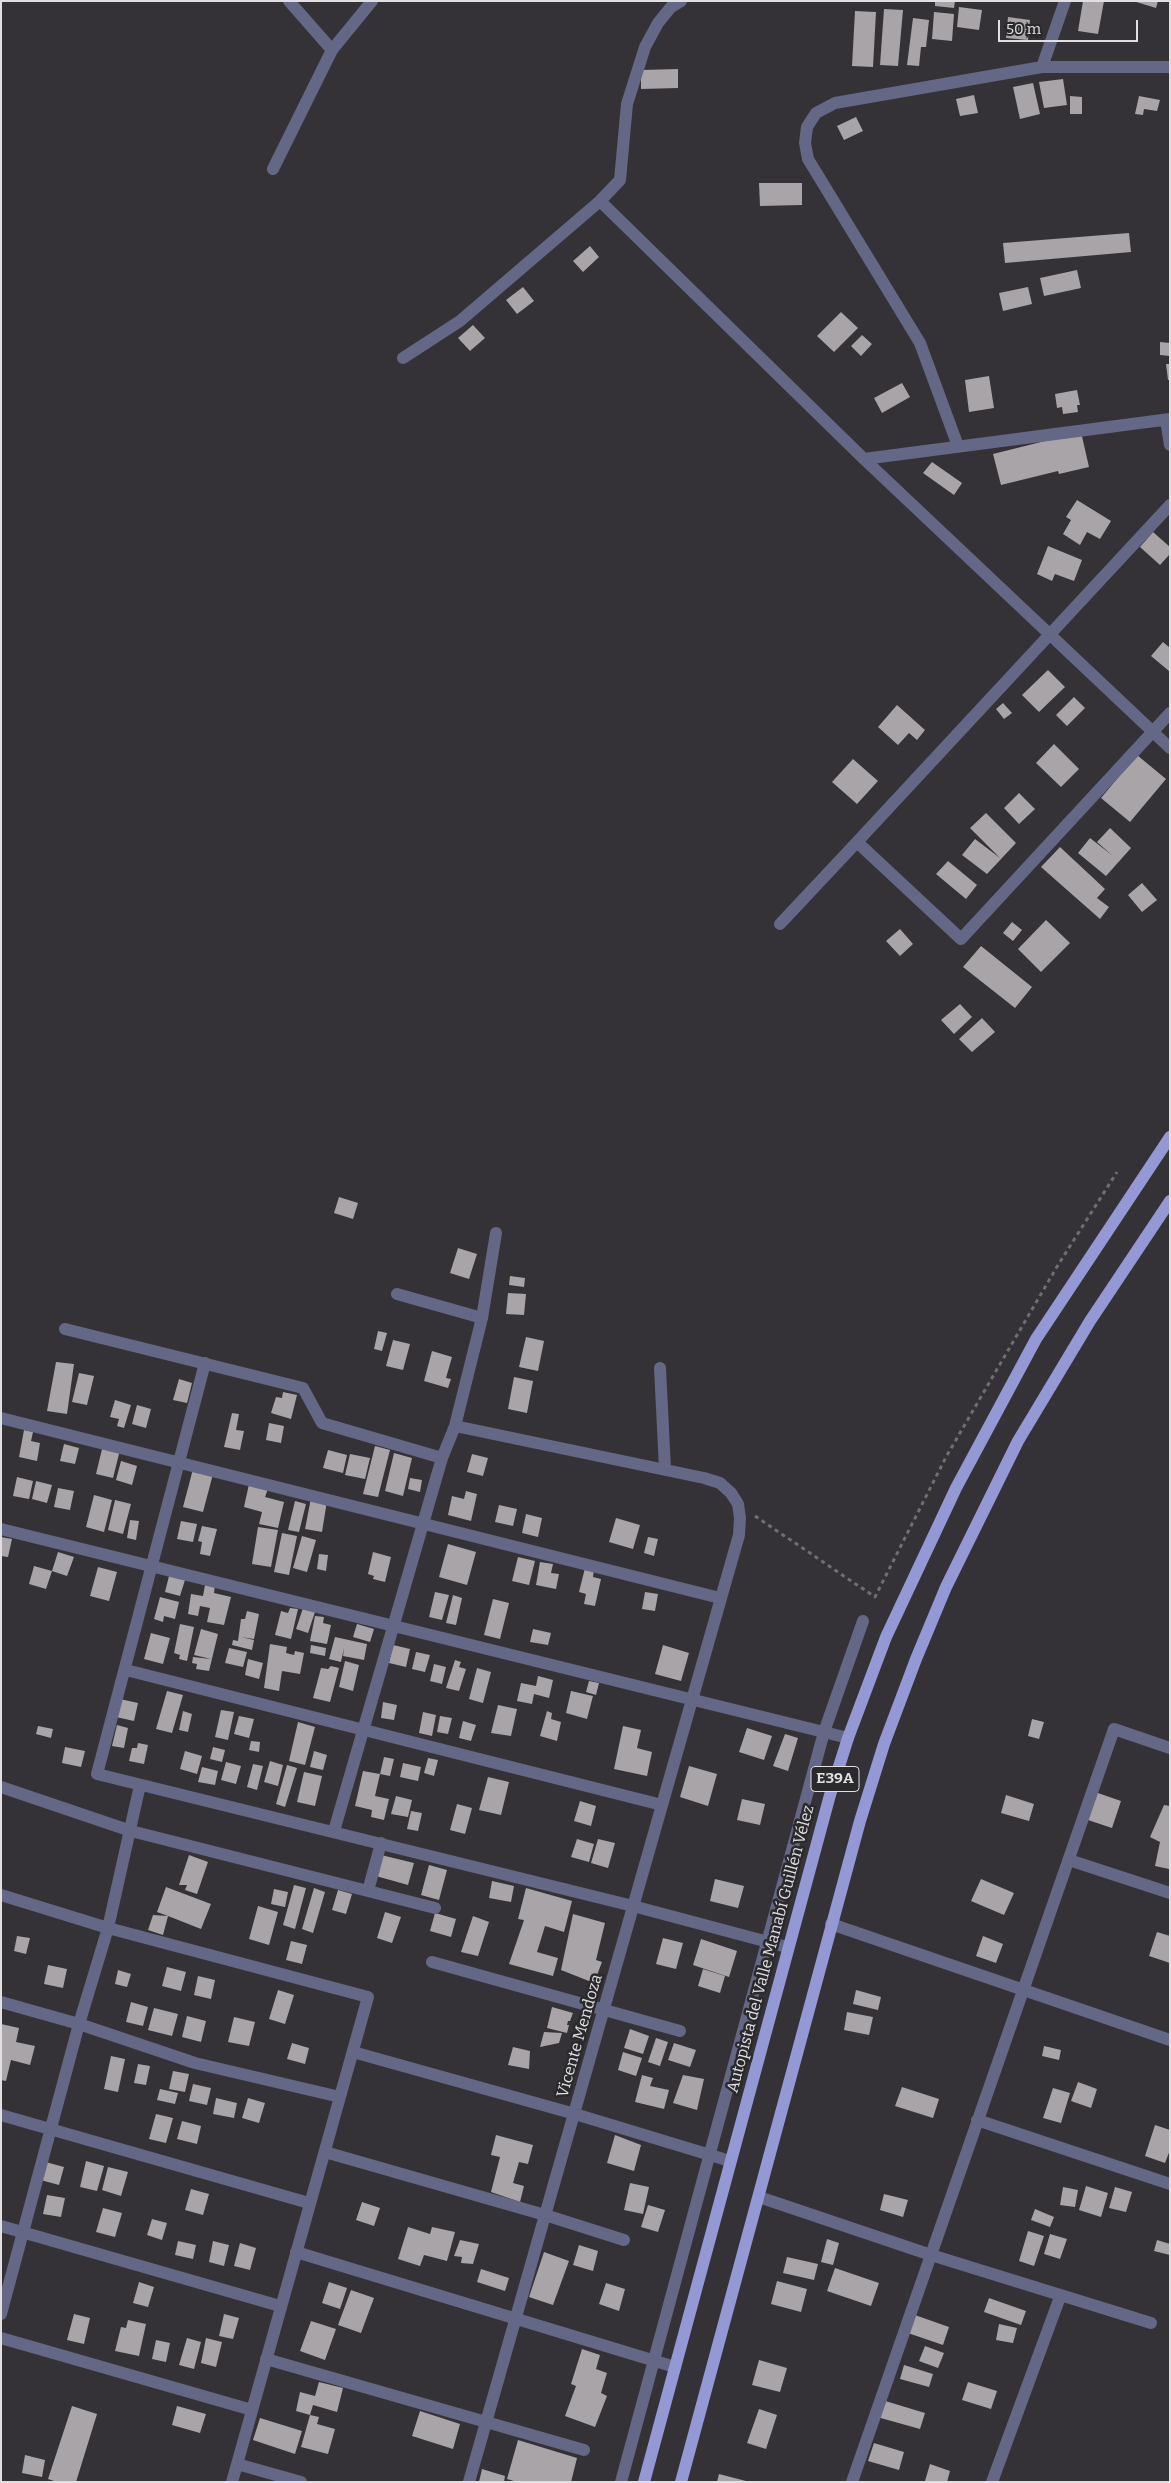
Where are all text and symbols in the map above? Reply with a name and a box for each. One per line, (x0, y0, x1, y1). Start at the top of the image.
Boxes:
scale bar (1001, 10, 1141, 42)
text: 50 m (1006, 20, 1041, 38)
road number: E39A (811, 1766, 859, 1792)
street label: Autopista del Valle Manabí Guillén Vélez (723, 1803, 819, 2095)
street label: Vicente Mendoza (553, 1972, 607, 2100)

